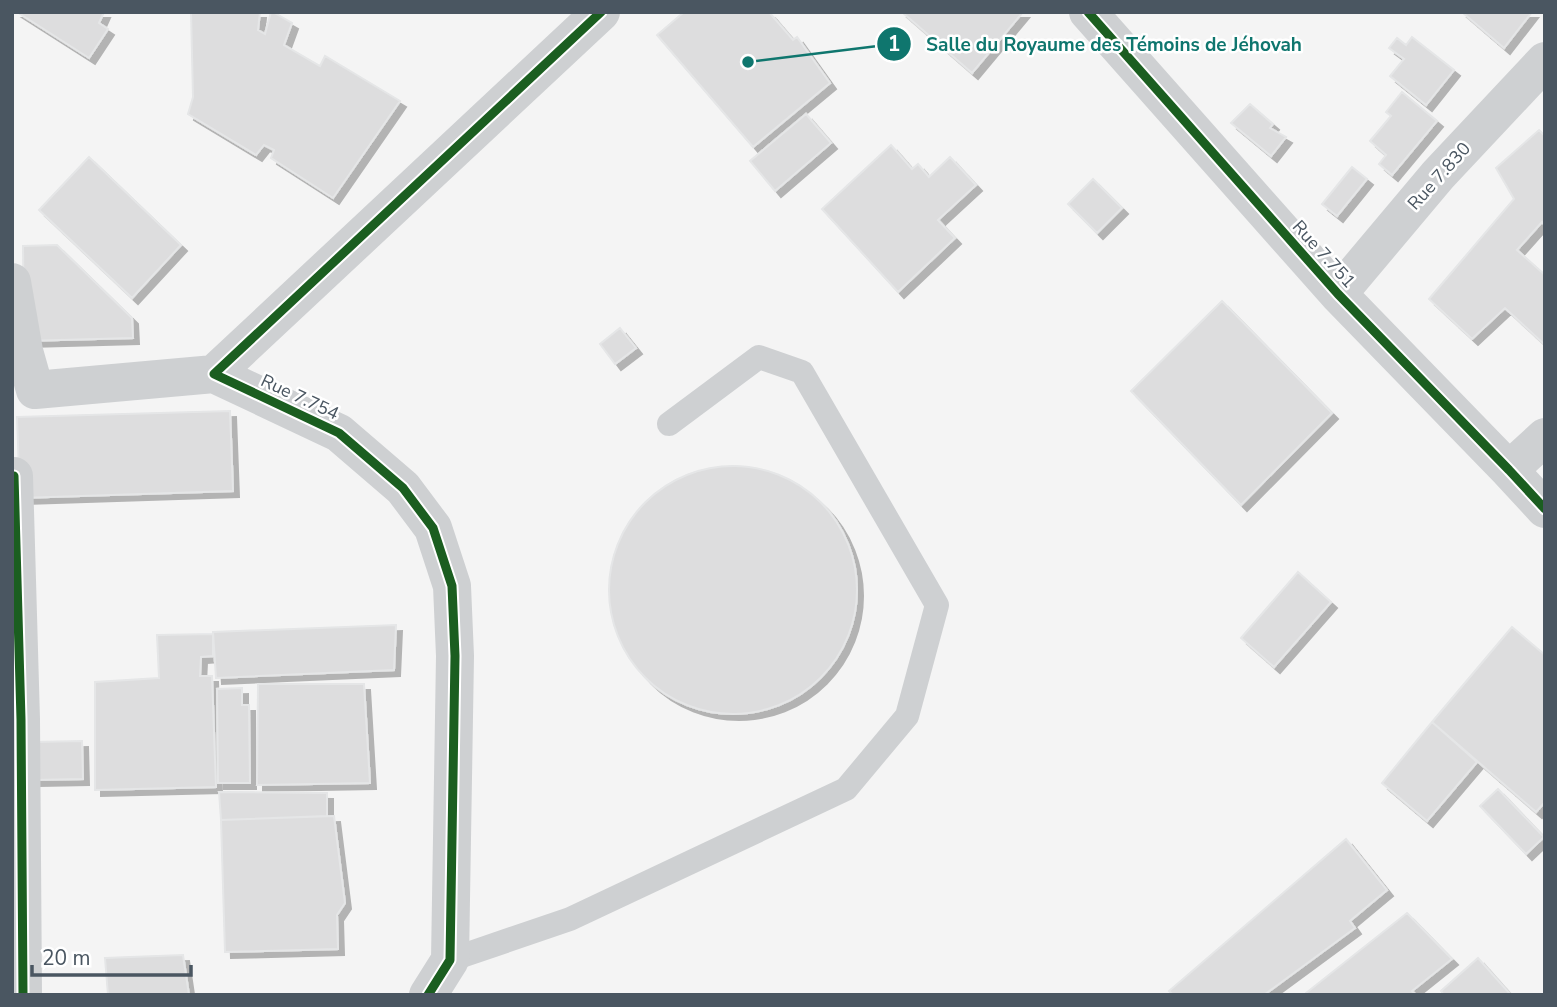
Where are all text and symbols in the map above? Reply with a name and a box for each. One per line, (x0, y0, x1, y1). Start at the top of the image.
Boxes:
callout: Salle du Royaume des Témoins de Jéhovah (877, 24, 1316, 64)
text: 1 (888, 30, 900, 58)
text: Salle du Royaume des Témoins de Jéhovah (926, 32, 1302, 58)
street label: Rue 7.830 (1402, 137, 1476, 215)
street label: Rue 7.751 (1287, 215, 1361, 293)
street label: Rue 7.754 (257, 368, 343, 426)
scale bar (32, 934, 191, 978)
text: 20 m (42, 944, 91, 972)

